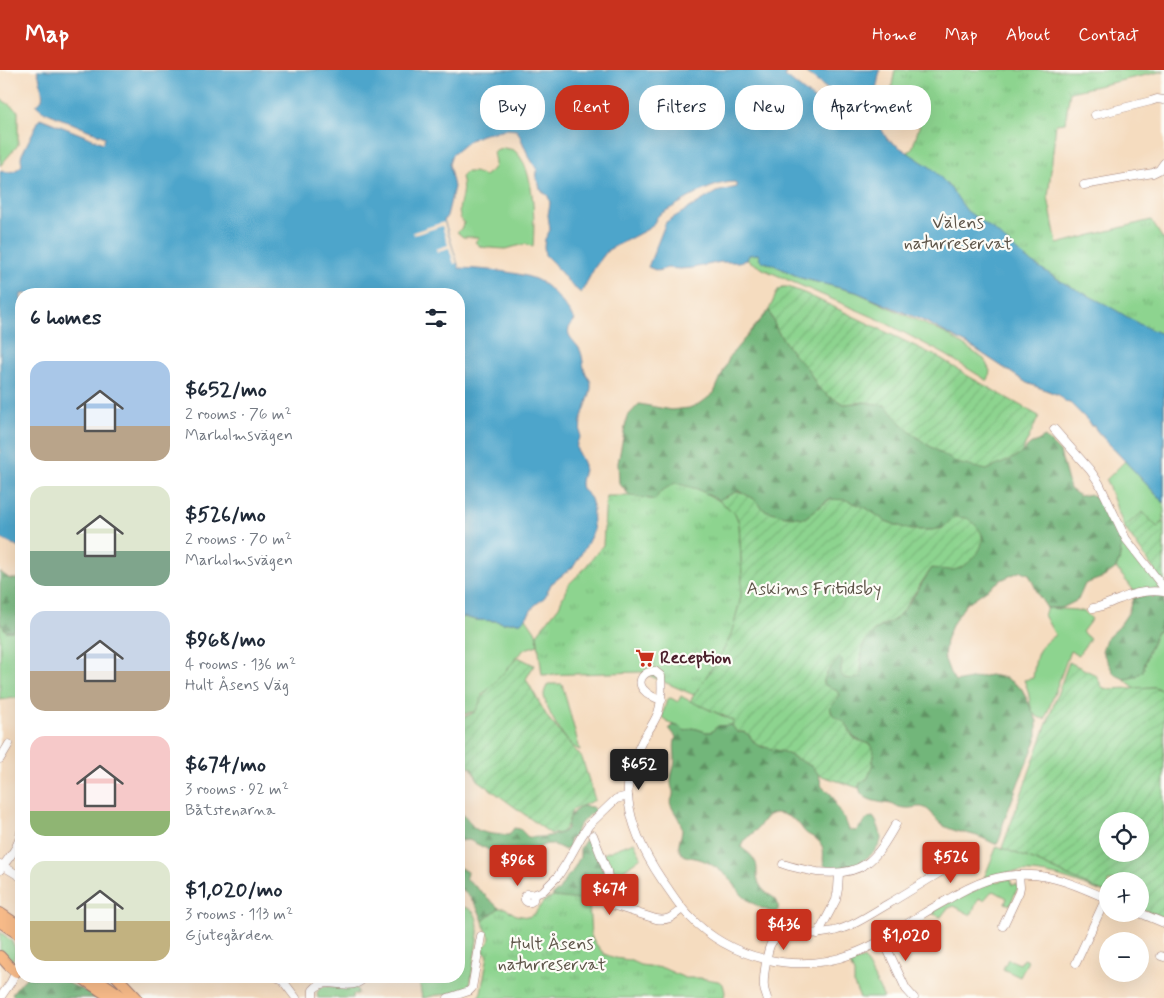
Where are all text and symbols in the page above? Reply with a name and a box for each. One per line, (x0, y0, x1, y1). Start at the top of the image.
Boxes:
text: Map (25, 20, 69, 51)
text: Home (872, 23, 917, 47)
text: Map (945, 23, 978, 47)
text: About (1006, 23, 1050, 47)
text: Contact (1078, 23, 1139, 47)
chip: Buy (480, 85, 545, 130)
chip: Rent (555, 85, 629, 130)
chip: Filters (639, 85, 725, 130)
chip: New (735, 85, 803, 130)
chip: Apartment (813, 85, 931, 130)
park label: Välens naturreservat (904, 211, 1012, 256)
text: 6 homes (30, 304, 101, 332)
icon: filters (422, 304, 450, 332)
text: $652/mo (185, 376, 267, 404)
icon: home (70, 381, 130, 441)
text: 2 rooms · 76 m² (185, 404, 292, 425)
text: Marholmsvägen (185, 425, 293, 446)
text: $526/mo (185, 501, 266, 529)
icon: home (70, 506, 130, 566)
text: 2 rooms · 70 m² (185, 529, 292, 550)
text: Marholmsvägen (185, 550, 293, 571)
park label: Askims Fritidsby (746, 577, 882, 601)
text: $968/mo (185, 626, 265, 654)
icon: home (70, 631, 130, 691)
place label: Reception (660, 646, 731, 670)
supermarket icon: Reception (634, 647, 656, 669)
text: 4 rooms · 136 m² (185, 654, 296, 675)
text: Hult Åsens Väg (185, 675, 289, 696)
pin: $652 (609, 748, 669, 791)
text: $674/mo (185, 751, 266, 779)
text: $652 (621, 754, 657, 775)
icon: home (70, 756, 130, 816)
text: 3 rooms · 92 m² (185, 779, 289, 800)
text: Båtstenarna (185, 800, 275, 821)
map controls (1099, 812, 1149, 982)
button: locate (1099, 812, 1149, 862)
pin: $526 (921, 842, 981, 884)
pin: $968 (488, 844, 548, 887)
text: $526 (933, 847, 969, 868)
text: $968 (501, 850, 535, 871)
button: + (1099, 872, 1149, 922)
pin: $674 (580, 874, 640, 916)
text: $1,020/mo (185, 876, 282, 904)
text: $674 (592, 879, 628, 900)
icon: home (70, 881, 130, 941)
text: 3 rooms · 113 m² (185, 904, 293, 925)
pin: $436 (754, 908, 814, 951)
text: $436 (767, 914, 801, 935)
pin: $1,020 (865, 920, 947, 962)
text: Gjutegården (185, 925, 274, 946)
text: $1,020 (882, 925, 930, 946)
park label: Hult Åsens naturreservat (498, 932, 606, 977)
button: − (1099, 932, 1149, 982)

